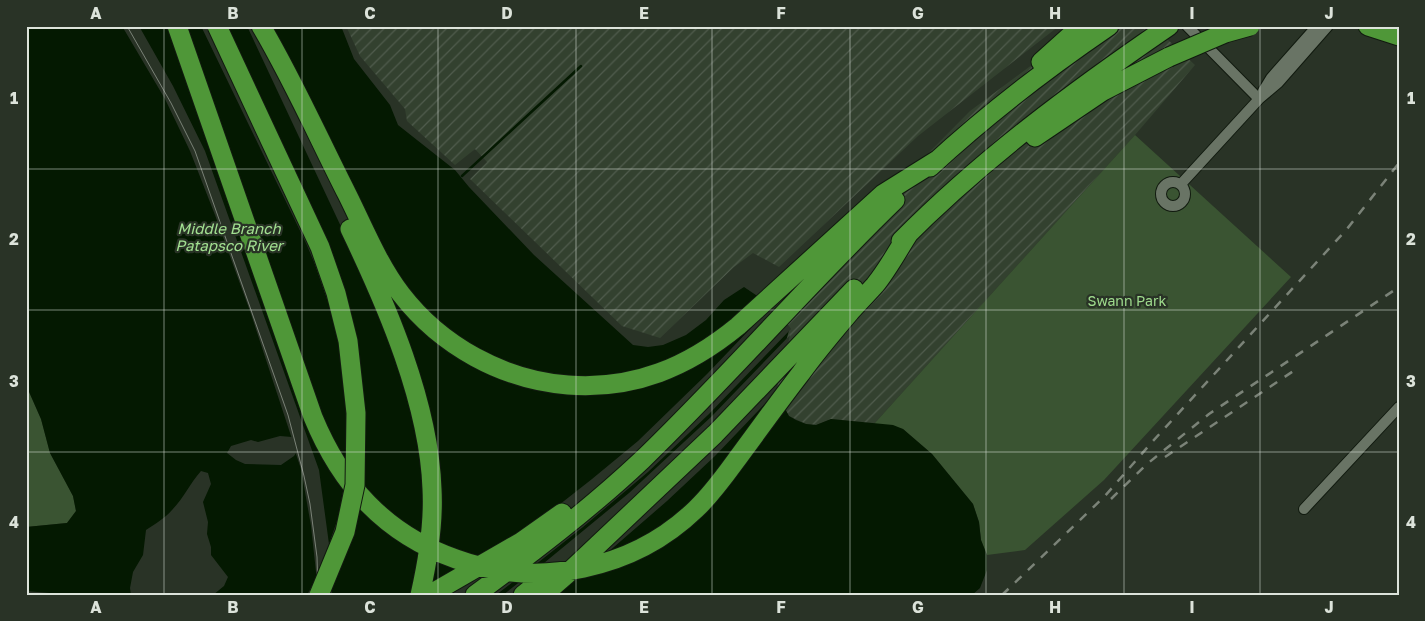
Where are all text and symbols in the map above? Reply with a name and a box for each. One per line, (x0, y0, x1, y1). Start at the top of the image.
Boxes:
text: A (90, 3, 102, 23)
text: B (227, 3, 239, 23)
text: C (364, 3, 376, 23)
text: D (501, 3, 513, 23)
text: E (639, 3, 649, 23)
text: F (776, 3, 786, 23)
text: G (912, 3, 924, 23)
text: H (1049, 3, 1061, 23)
text: I (1189, 3, 1195, 23)
text: J (1324, 3, 1334, 23)
text: 1 (10, 88, 18, 108)
text: 1 (1407, 88, 1415, 108)
water label: Middle Branch Patapsco River (175, 219, 285, 254)
text: 2 (9, 229, 19, 249)
text: 2 (1406, 229, 1416, 249)
park label: Swann Park (1088, 292, 1166, 309)
text: 3 (9, 371, 19, 391)
text: 3 (1406, 371, 1416, 391)
text: 4 (9, 512, 19, 532)
text: 4 (1406, 512, 1416, 532)
text: A (90, 597, 102, 617)
text: B (227, 597, 239, 617)
text: C (364, 597, 376, 617)
text: D (501, 597, 513, 617)
text: E (639, 597, 649, 617)
text: F (776, 597, 786, 617)
text: G (912, 597, 924, 617)
text: H (1049, 597, 1061, 617)
text: I (1189, 597, 1195, 617)
text: J (1324, 597, 1334, 617)

